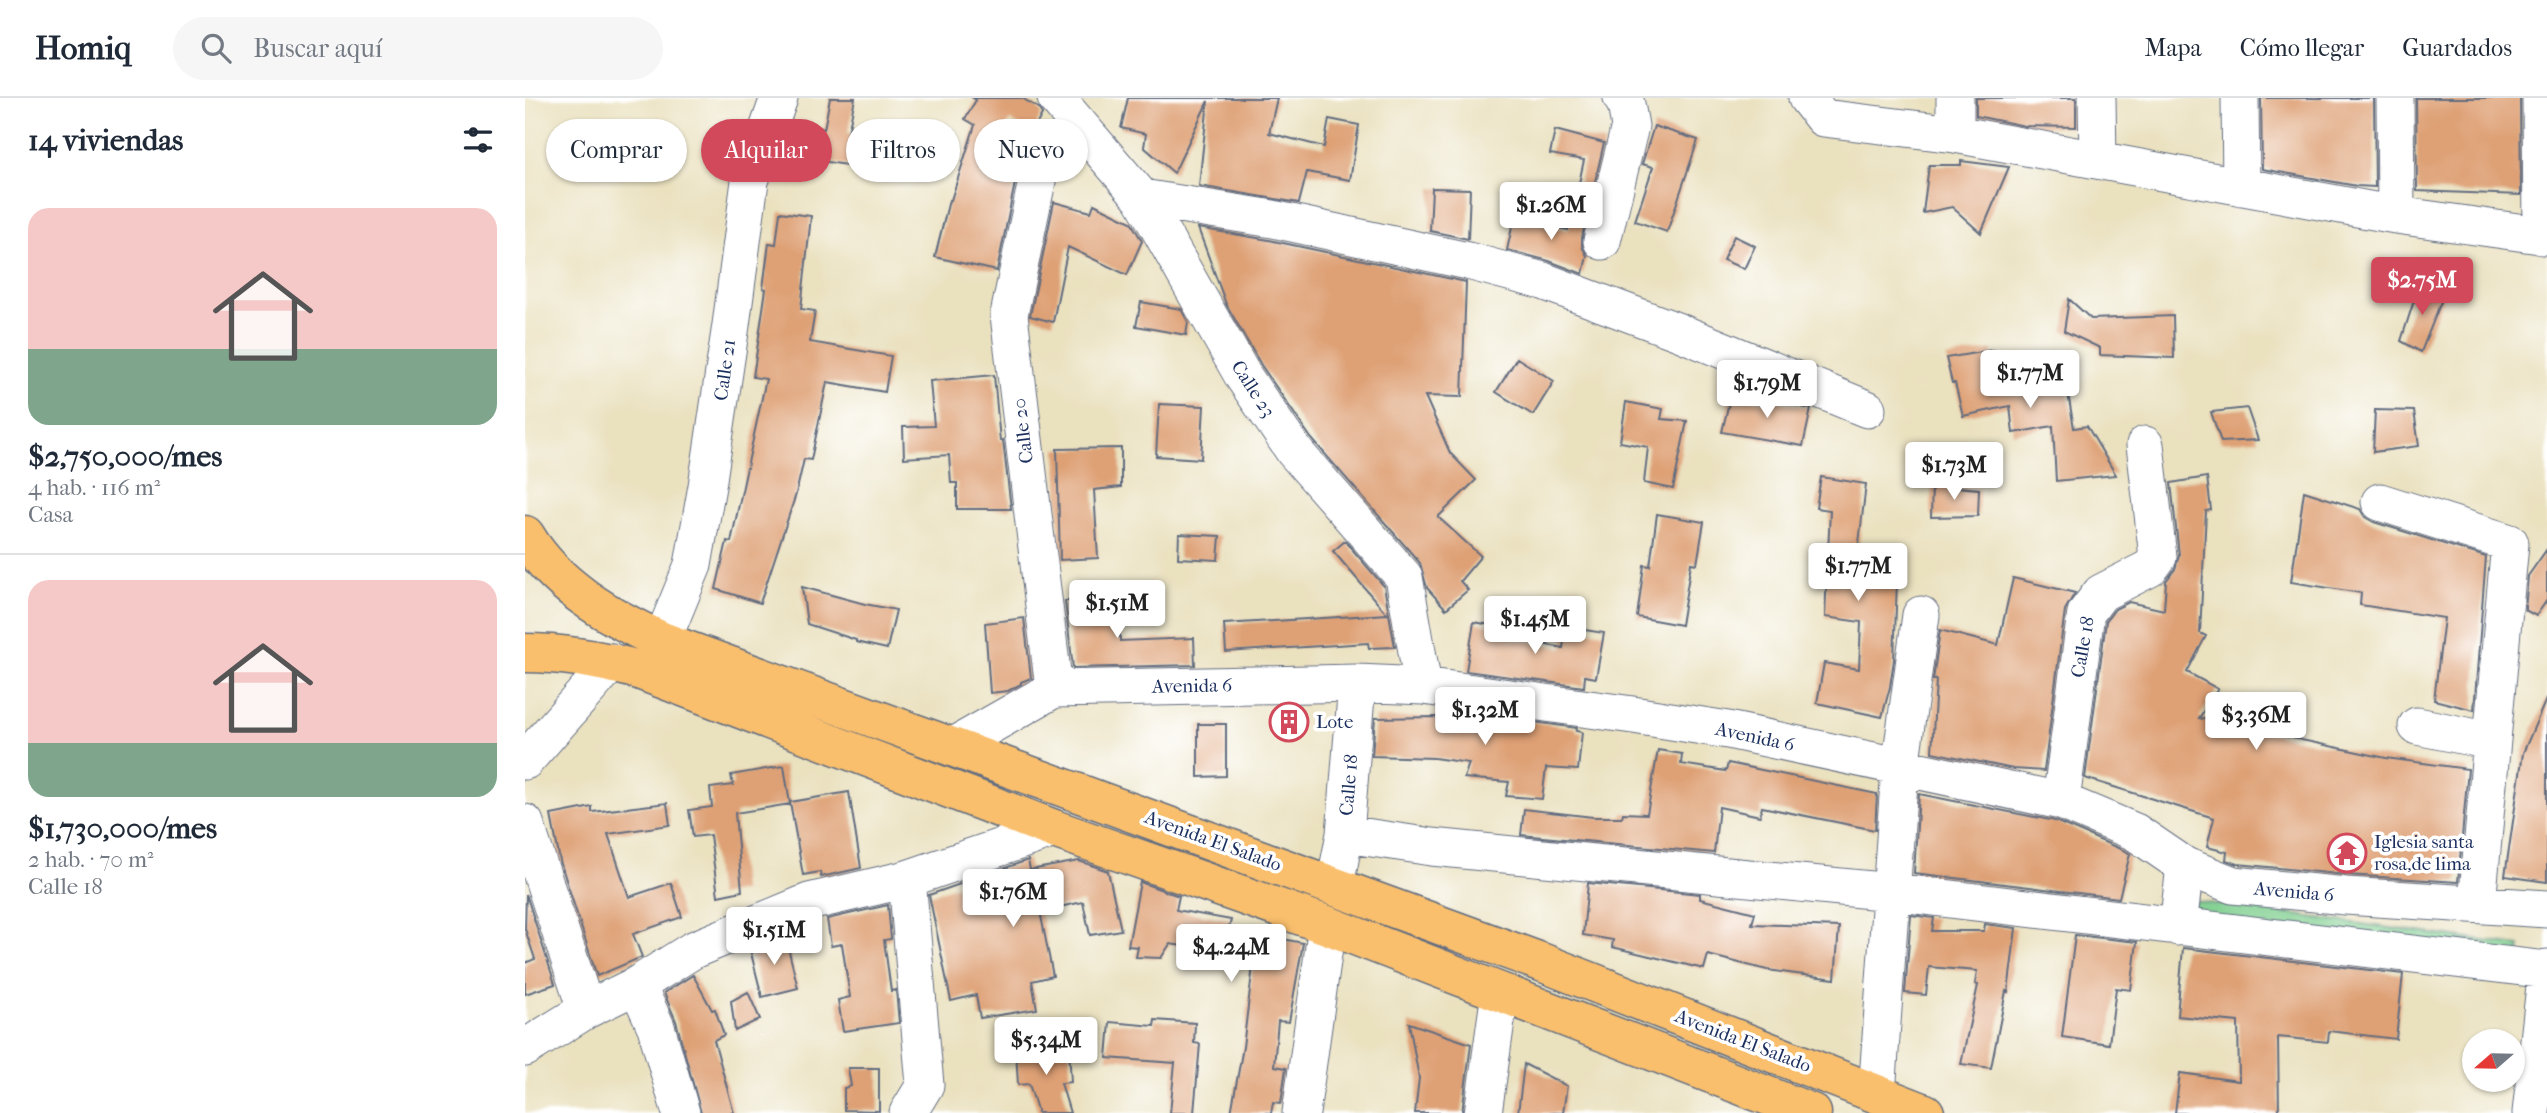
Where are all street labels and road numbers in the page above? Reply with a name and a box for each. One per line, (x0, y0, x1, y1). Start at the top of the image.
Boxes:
street label: Calle 21 (710, 338, 740, 402)
street label: Calle 23 (1227, 357, 1279, 421)
street label: Calle 20 (1008, 397, 1038, 465)
street label: Calle 18 (2067, 615, 2099, 679)
street label: Avenida 6 (1151, 674, 1233, 698)
street label: Avenida 6 (1712, 718, 1797, 756)
street label: Calle 18 (1335, 753, 1363, 817)
street label: Avenida El Salado (1141, 806, 1285, 876)
street label: Avenida 6 (2252, 877, 2336, 907)
street label: Avenida El Salado (1671, 1005, 1814, 1077)

